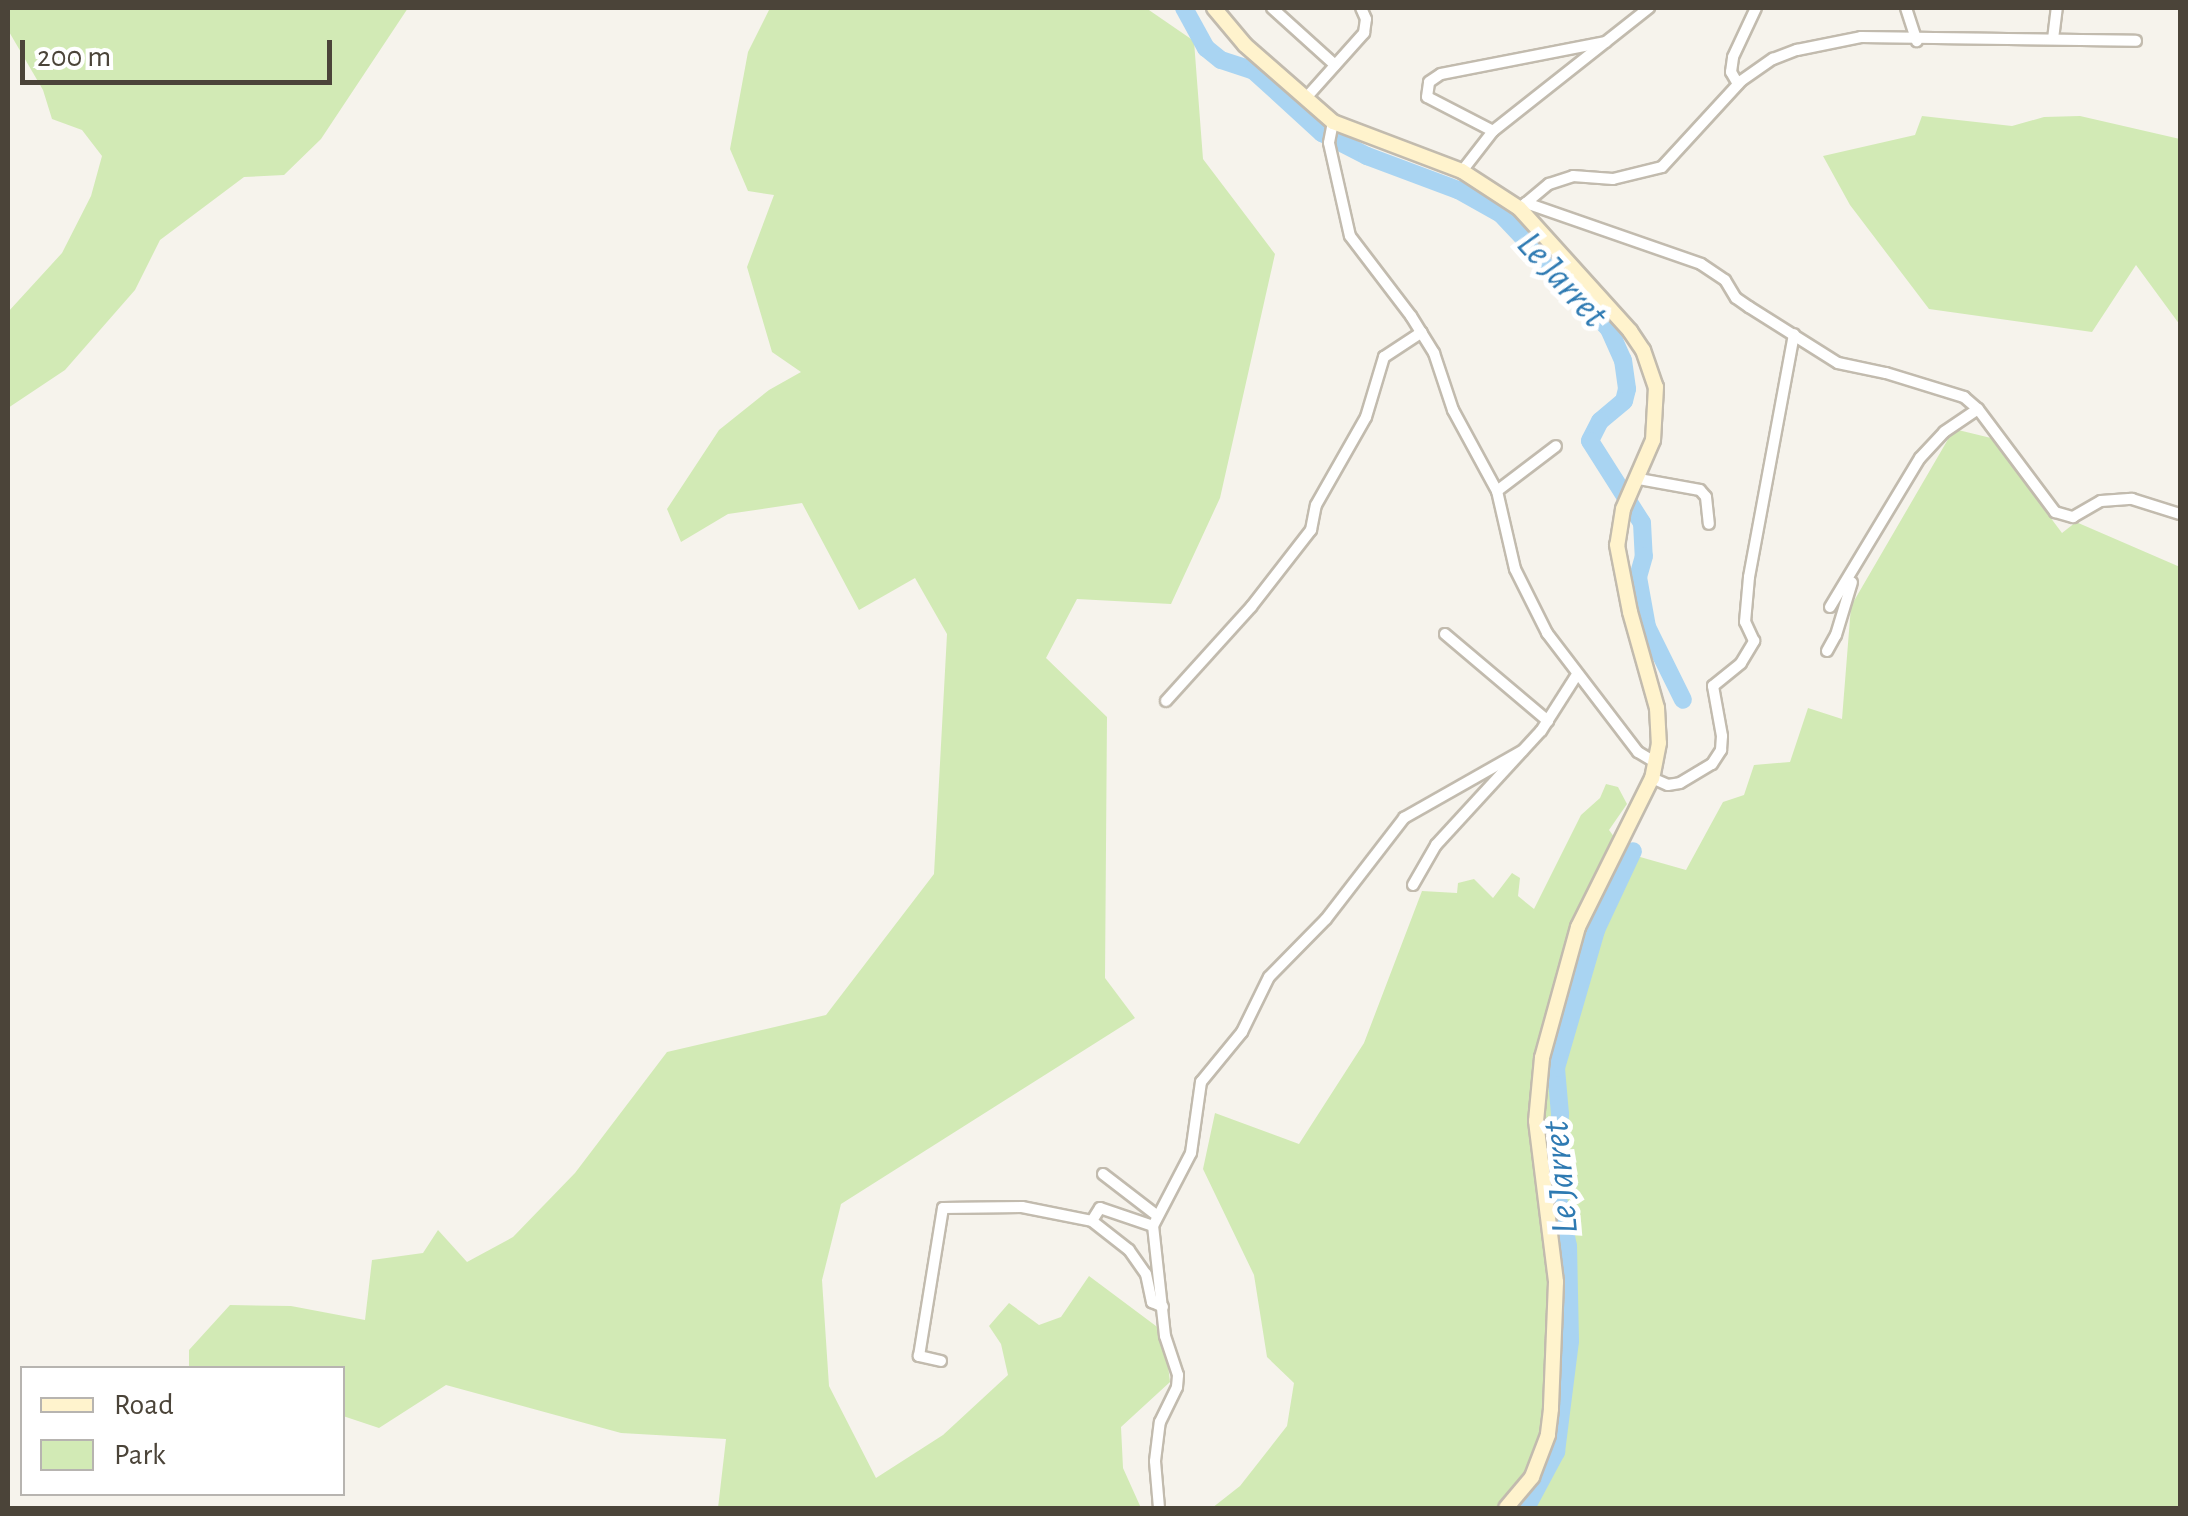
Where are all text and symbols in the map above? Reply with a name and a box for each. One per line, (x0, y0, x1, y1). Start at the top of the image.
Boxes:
scale bar (25, 20, 338, 82)
text: 200 m (37, 42, 111, 72)
water label: Le Jarret (1506, 224, 1616, 338)
water label: Le Jarret (1534, 1118, 1590, 1236)
legend (20, 1366, 345, 1496)
text: Road (114, 1390, 174, 1420)
text: Park (114, 1440, 166, 1470)

